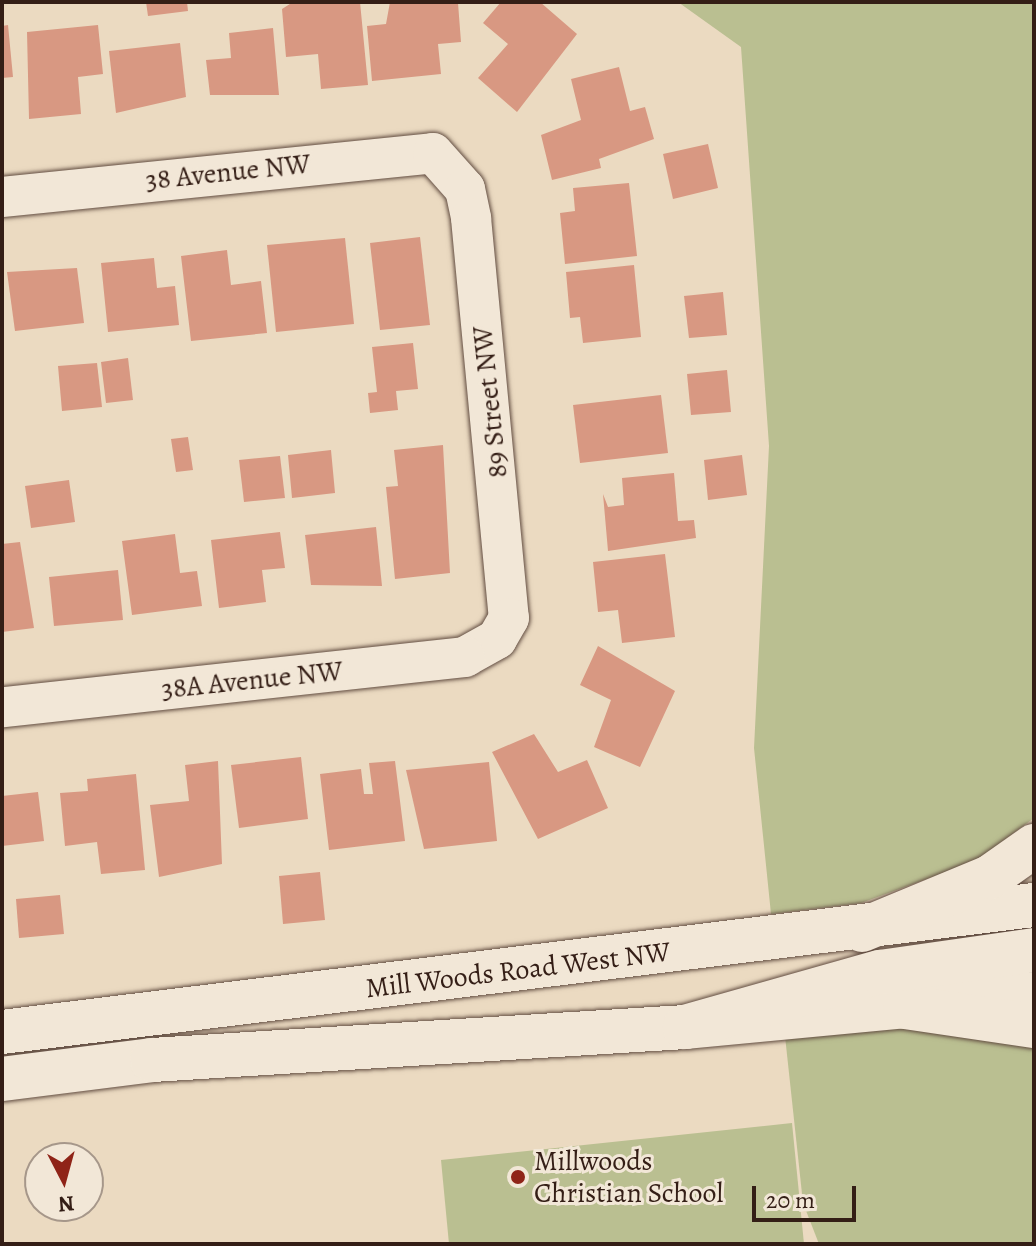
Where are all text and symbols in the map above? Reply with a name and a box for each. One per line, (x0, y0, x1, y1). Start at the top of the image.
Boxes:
street label: 38 Avenue NW (144, 147, 312, 197)
street label: 89 Street NW (465, 324, 515, 480)
street label: 38A Avenue NW (160, 654, 344, 706)
street label: Mill Woods Road West NW (364, 935, 672, 1005)
north arrow (24, 1142, 104, 1222)
place label: Millwoods Christian School (534, 1144, 723, 1210)
marker: Millwoods Christian School (509, 1168, 527, 1186)
scale bar (756, 1170, 860, 1220)
text: 20 m (766, 1184, 815, 1216)
text: N (57, 1188, 76, 1220)

